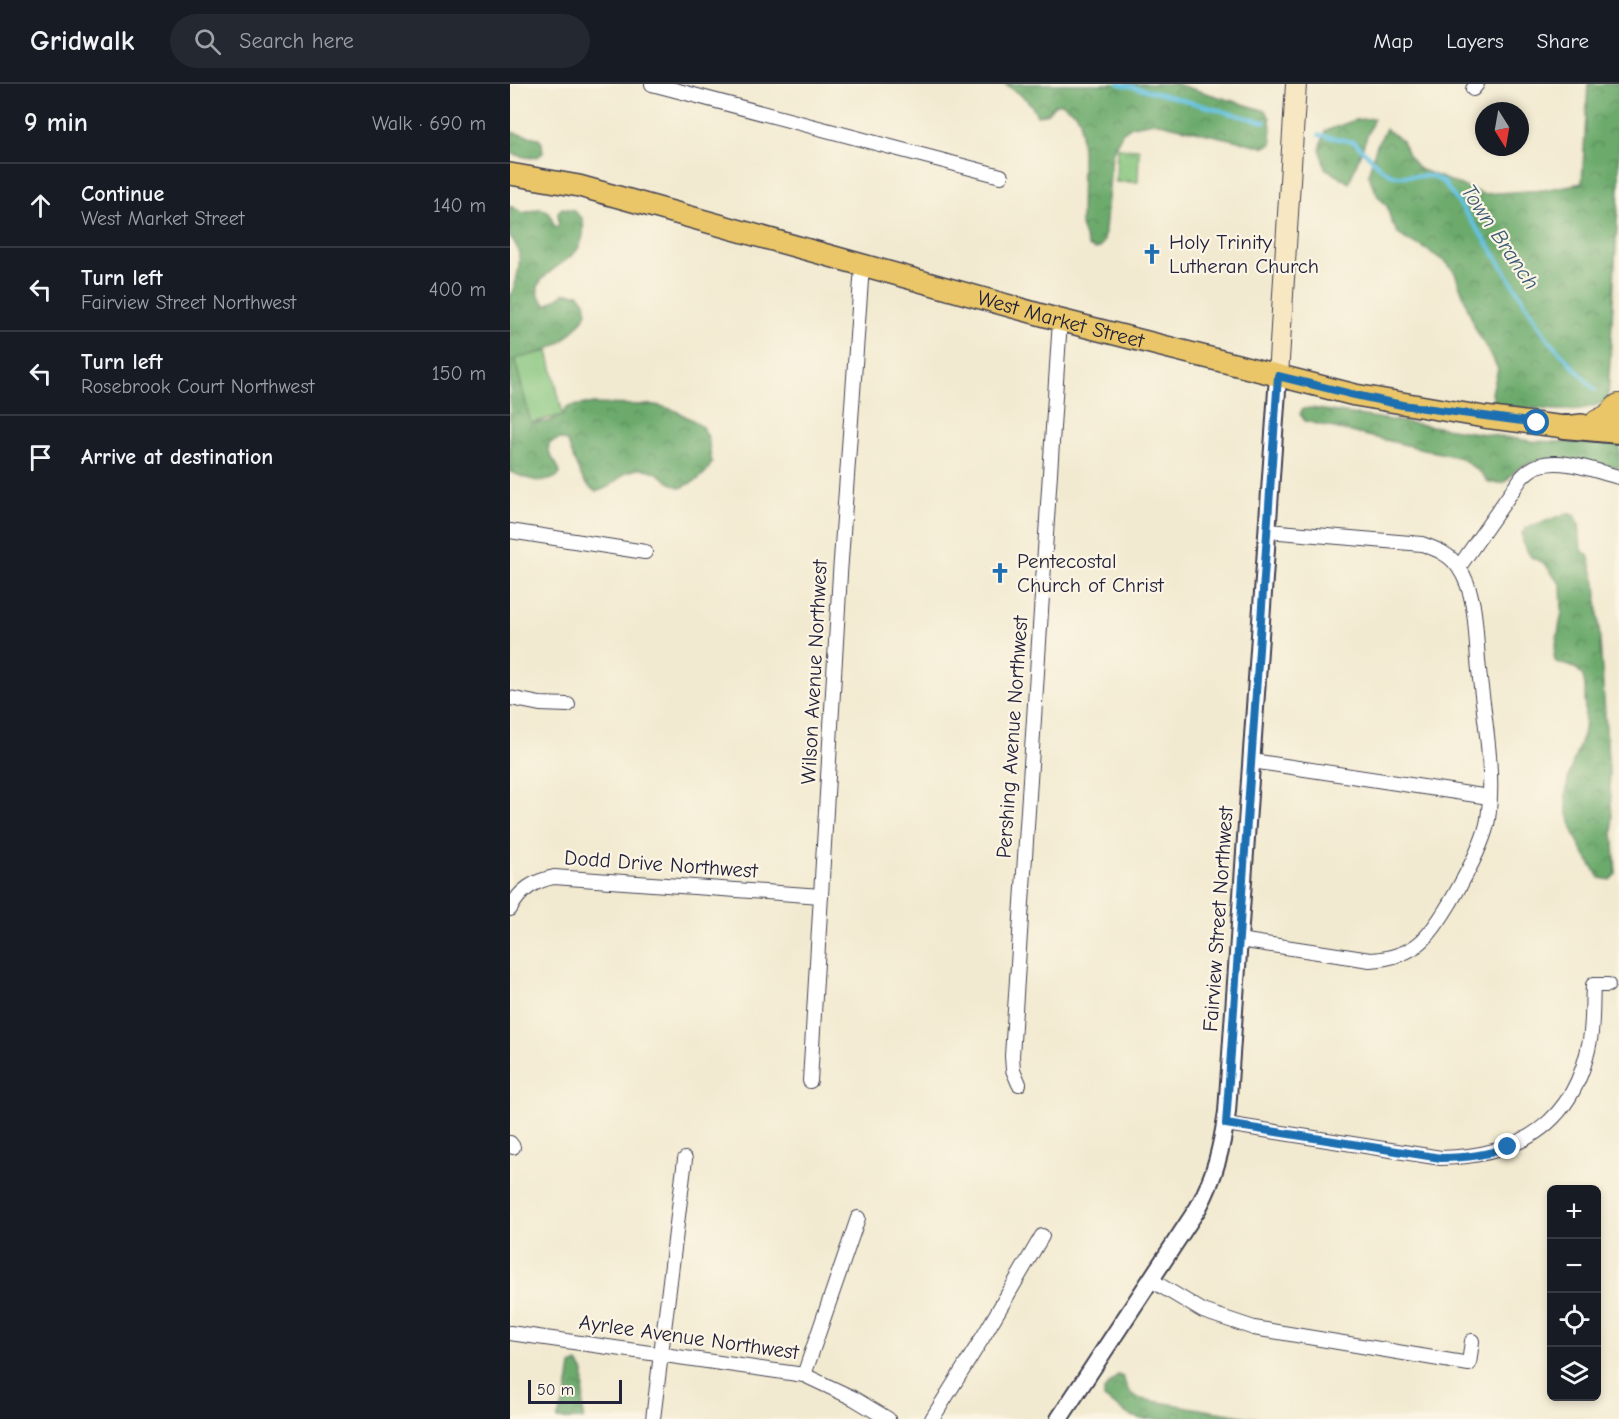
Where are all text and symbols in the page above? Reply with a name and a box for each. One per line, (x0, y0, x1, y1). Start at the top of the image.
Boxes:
search box (170, 14, 590, 68)
text: Gridwalk (30, 25, 134, 57)
icon: search (191, 25, 224, 58)
text: Search here (239, 28, 354, 54)
text: Map (1374, 29, 1413, 53)
text: Layers (1446, 29, 1504, 53)
text: Share (1537, 29, 1589, 53)
north arrow (1475, 102, 1529, 156)
text: 9 min (24, 108, 88, 138)
text: Walk · 690 m (372, 112, 486, 135)
water label: Town Branch (1455, 179, 1545, 295)
text: Continue (81, 181, 164, 207)
icon: ahead (24, 189, 57, 222)
text: 140 m (433, 194, 486, 217)
text: West Market Street (81, 207, 245, 230)
place label: Holy Trinity Lutheran Church (1169, 230, 1319, 278)
church icon: Holy Trinity Lutheran Church (1140, 242, 1164, 266)
text: Turn left (81, 265, 163, 291)
icon: left (24, 273, 57, 306)
text: 400 m (429, 278, 486, 301)
street label: West Market Street (975, 286, 1148, 353)
text: Fairview Street Northwest (81, 291, 296, 314)
text: Turn left (81, 349, 163, 375)
icon: left (24, 357, 57, 390)
text: 150 m (432, 362, 486, 385)
text: Rosebrook Court Northwest (81, 375, 314, 398)
route start (1523, 409, 1549, 435)
icon: arrive (24, 441, 57, 474)
text: Arrive at destination (81, 444, 273, 470)
place label: Pentecostal Church of Christ (1017, 549, 1165, 597)
street label: Wilson Avenue Northwest (796, 558, 832, 785)
church icon: Pentecostal Church of Christ (988, 561, 1012, 585)
street label: Pershing Avenue Northwest (992, 614, 1033, 859)
street label: Fairview Street Northwest (1198, 804, 1238, 1033)
street label: Dodd Drive Northwest (564, 845, 759, 883)
route end (1494, 1133, 1520, 1159)
map controls (1547, 1185, 1601, 1401)
button: + (1547, 1185, 1601, 1239)
button: − (1547, 1239, 1601, 1293)
button: locate (1547, 1293, 1601, 1347)
street label: Ayrlee Avenue Northwest (578, 1310, 801, 1364)
button: layers (1547, 1347, 1601, 1401)
scale bar (528, 1377, 622, 1404)
text: 50 m (537, 1381, 574, 1399)

